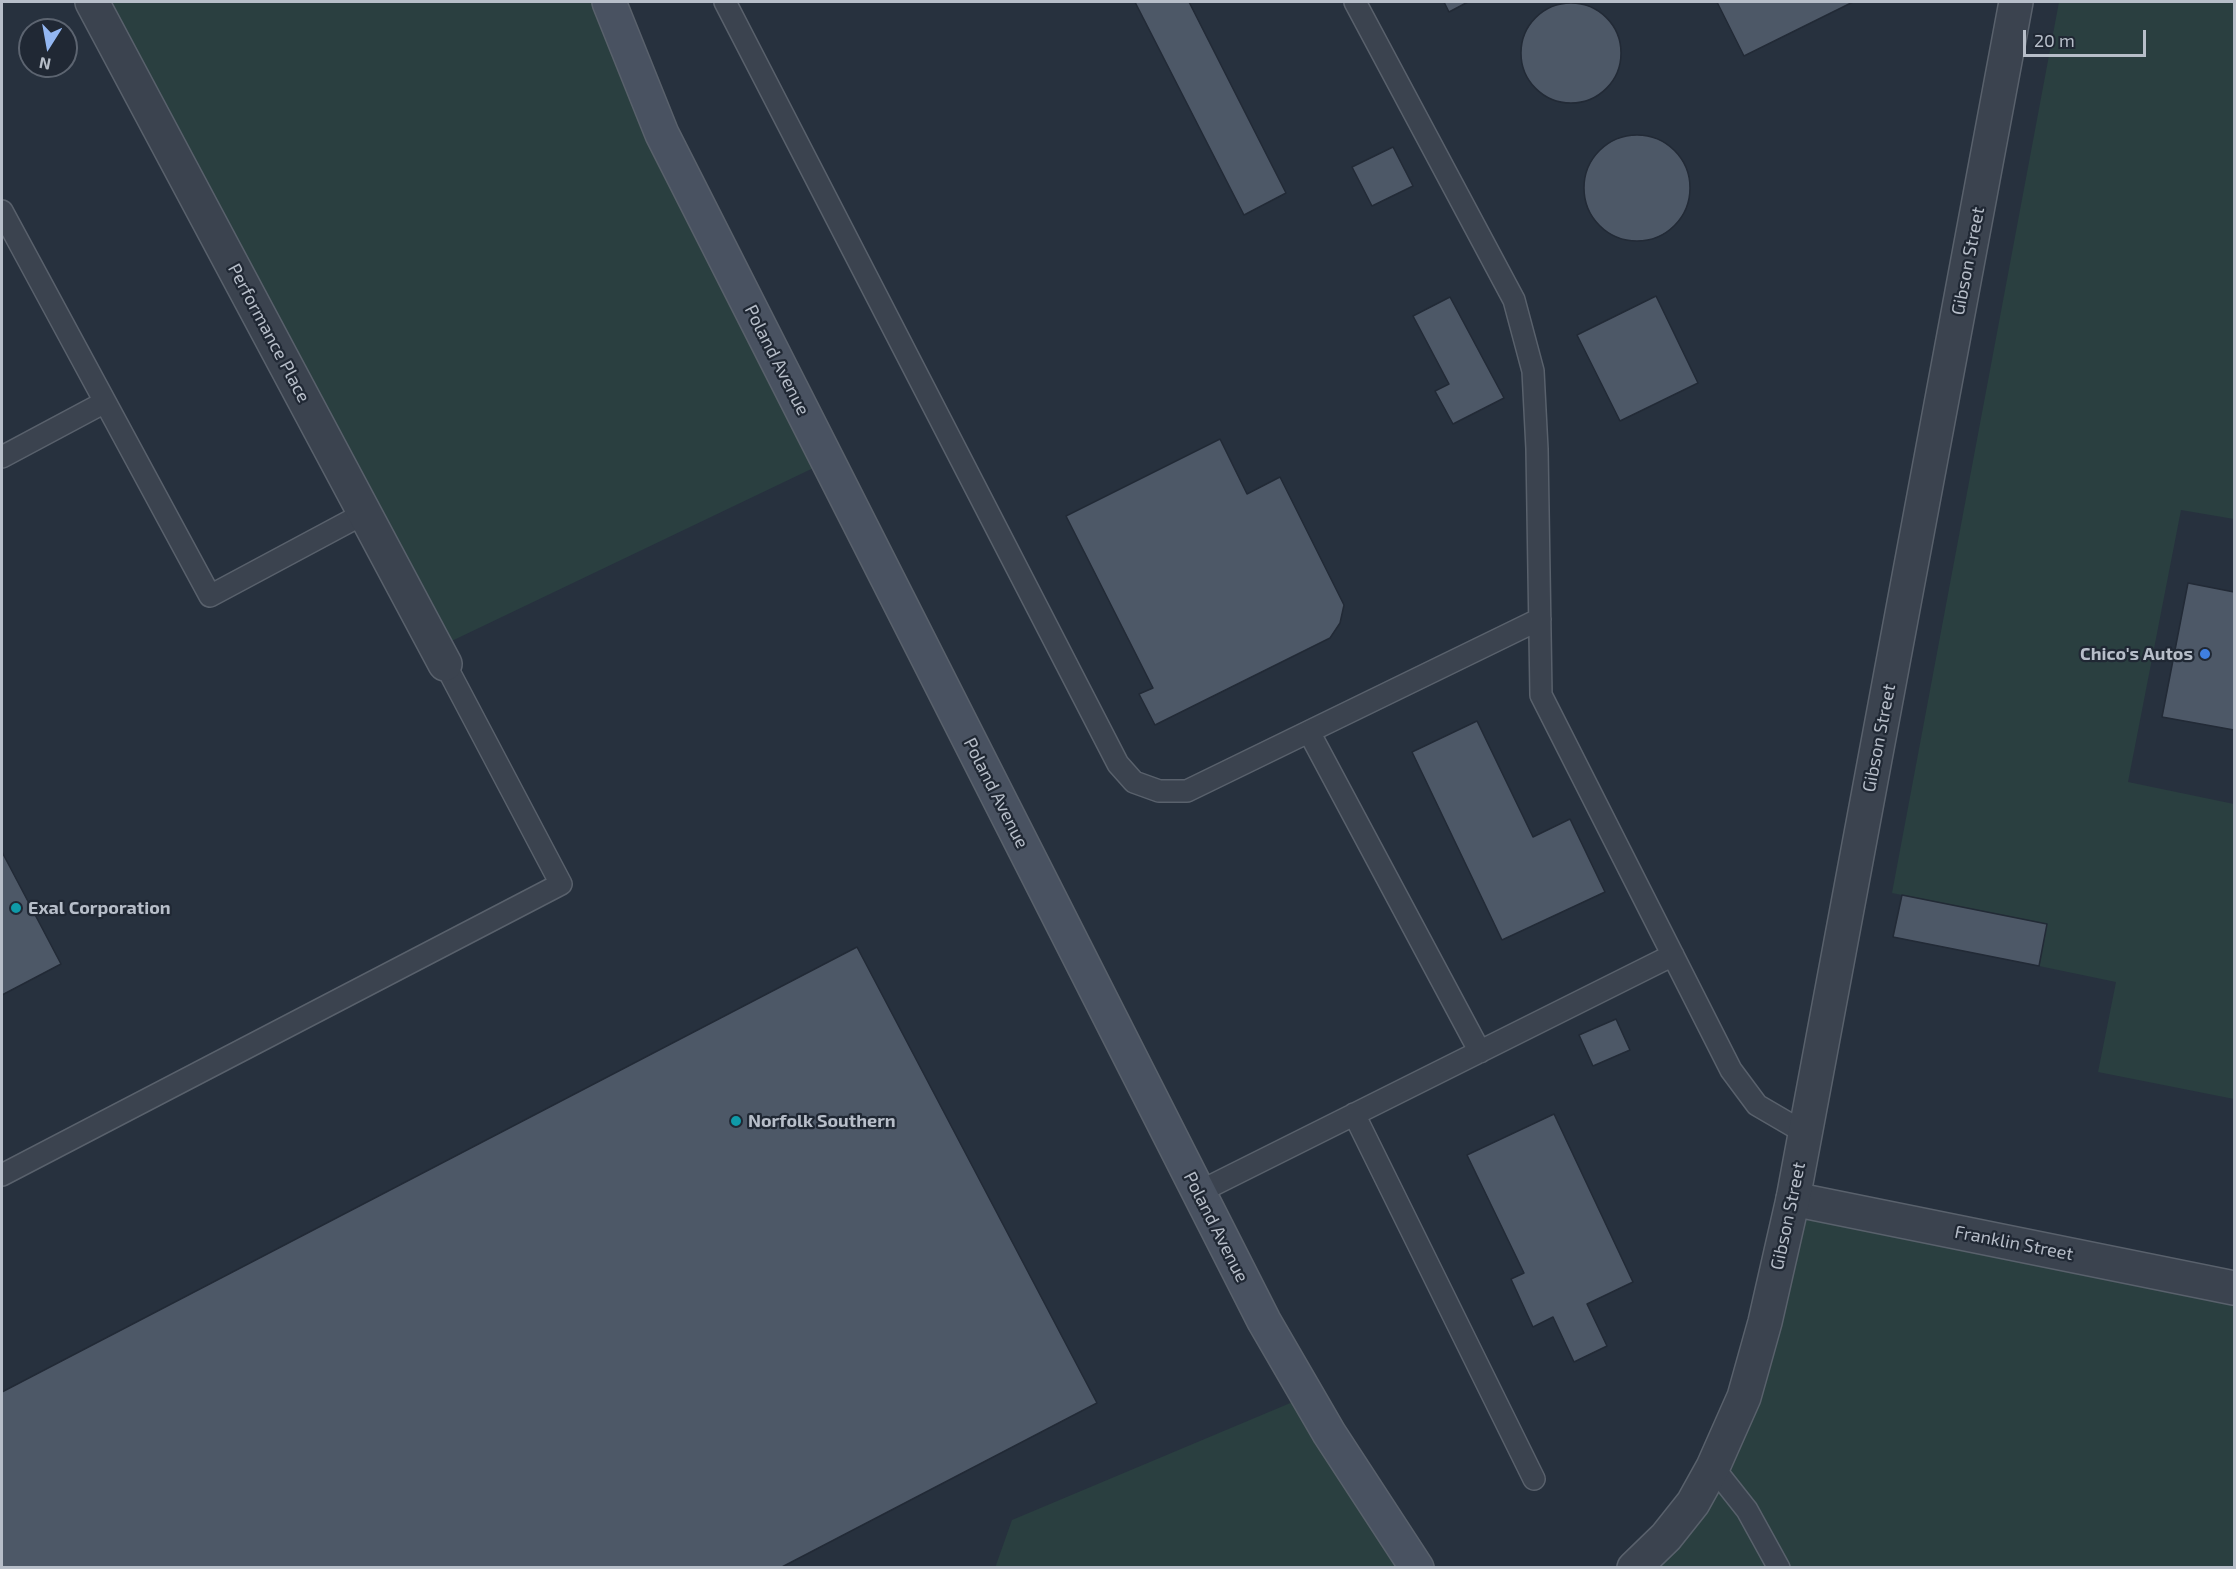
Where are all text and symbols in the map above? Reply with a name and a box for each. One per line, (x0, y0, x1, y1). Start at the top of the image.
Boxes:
north arrow (18, 18, 78, 78)
scale bar (2026, 18, 2149, 56)
text: 20 m (2034, 29, 2075, 51)
text: N (37, 54, 52, 75)
street label: Gibson Street (1947, 205, 1989, 317)
street label: Performance Place (223, 260, 315, 406)
street label: Poland Avenue (740, 301, 814, 419)
place label: Chico's Autos (2080, 643, 2193, 665)
marker: Chico's Autos (2198, 647, 2212, 661)
street label: Gibson Street (1858, 682, 1900, 794)
street label: Poland Avenue (959, 734, 1033, 852)
place label: Exal Corporation (28, 897, 171, 919)
marker: Exal Corporation (9, 901, 23, 915)
place label: Norfolk Southern (748, 1110, 896, 1132)
marker: Norfolk Southern (729, 1114, 743, 1128)
street label: Gibson Street (1766, 1160, 1810, 1272)
street label: Poland Avenue (1179, 1168, 1253, 1286)
street label: Franklin Street (1953, 1221, 2075, 1265)

